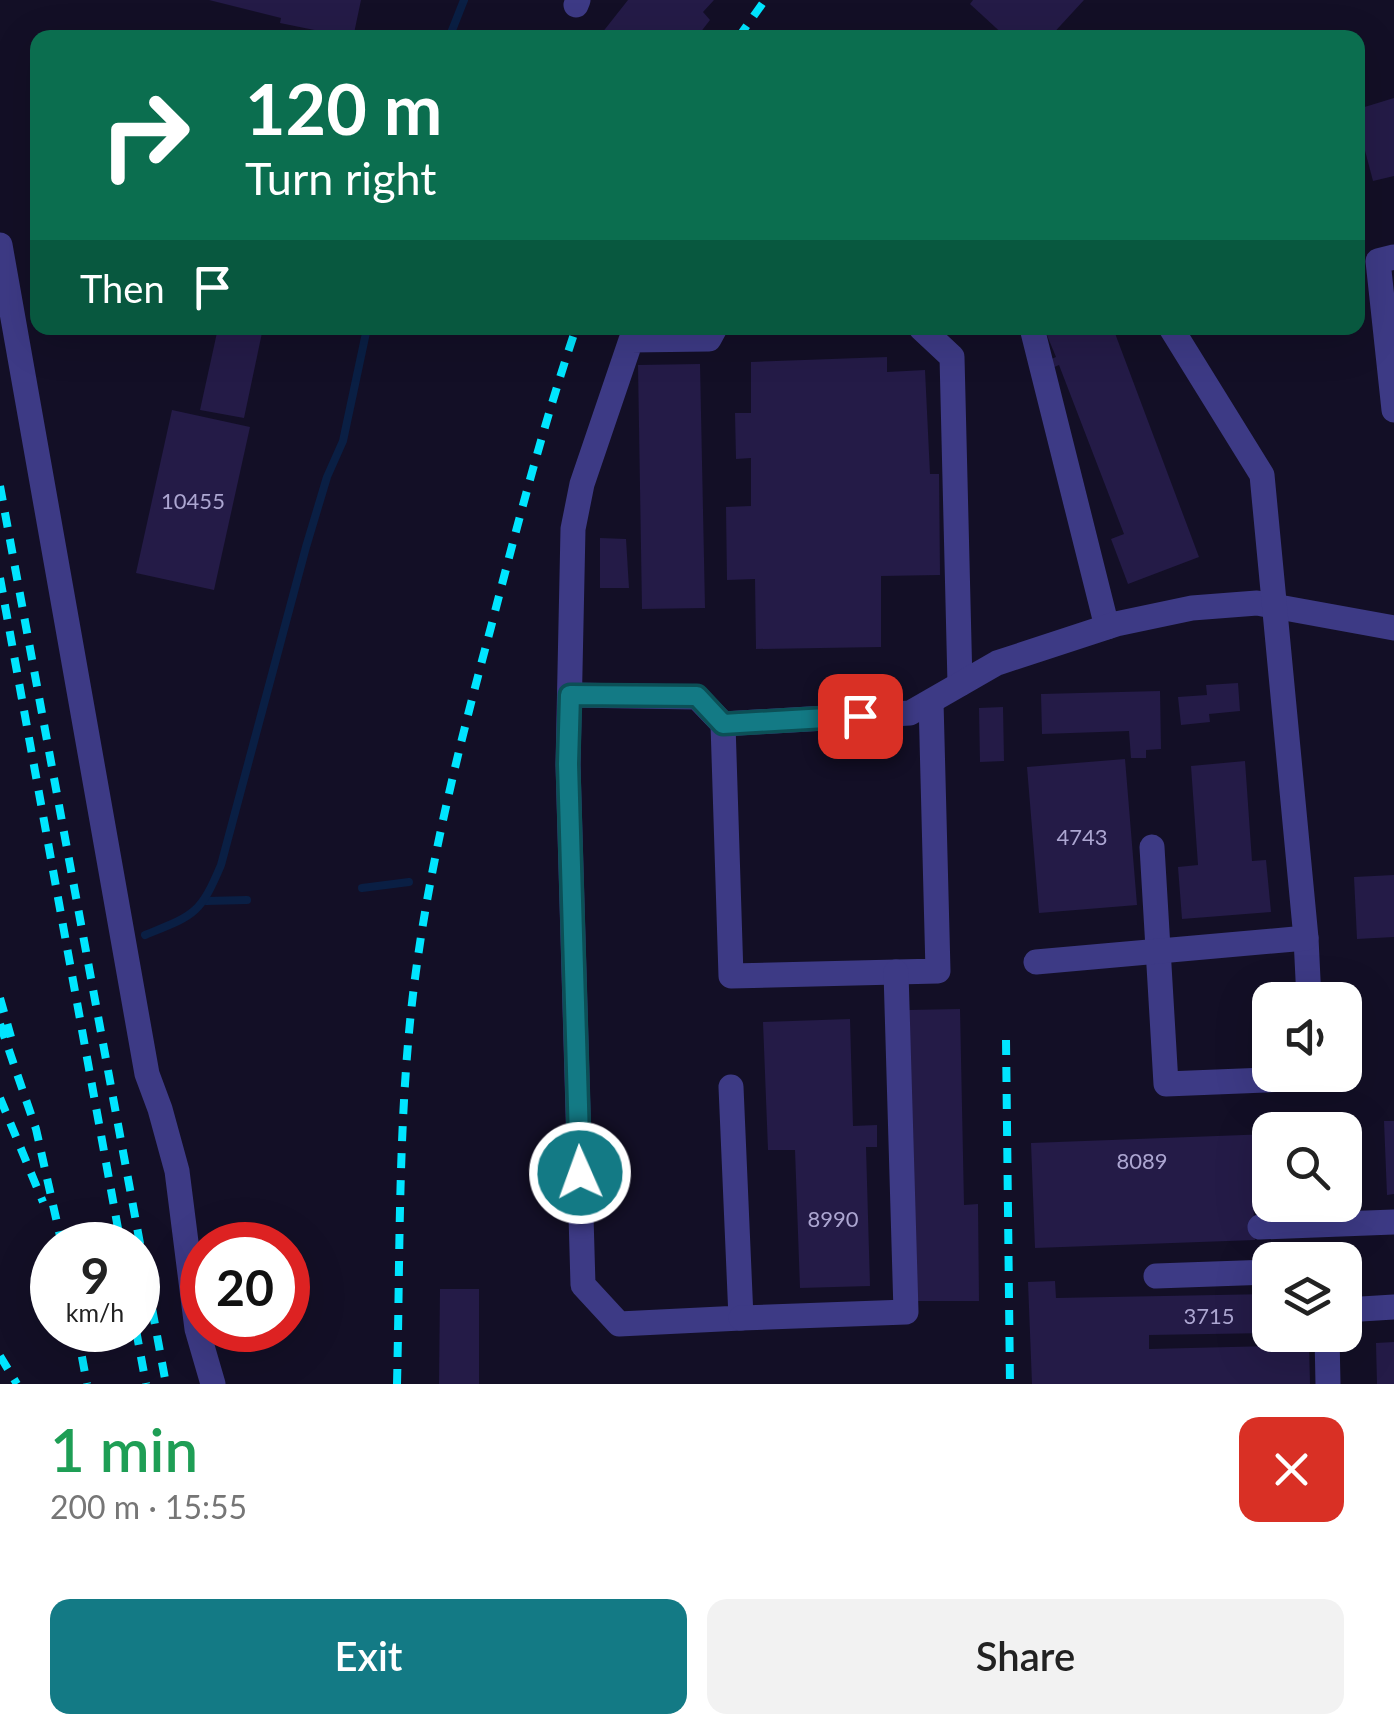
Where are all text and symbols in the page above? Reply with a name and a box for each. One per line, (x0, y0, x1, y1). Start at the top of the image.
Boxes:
text: 120 m (245, 66, 442, 150)
icon: right (80, 70, 210, 200)
text: Turn right (245, 151, 436, 205)
icon: arrive (185, 260, 240, 315)
text: Then (80, 265, 165, 311)
house number: 10455 (161, 487, 225, 514)
pin (818, 674, 903, 759)
icon: arrive (833, 689, 888, 744)
house number: 4743 (1056, 823, 1108, 850)
map controls (1252, 982, 1362, 1352)
button: sound (1252, 982, 1362, 1092)
button: search (1252, 1112, 1362, 1222)
position arrow (528, 1121, 632, 1225)
house number: 8089 (1116, 1147, 1168, 1174)
house number: 8990 (807, 1205, 859, 1232)
speed limit sign: 20 (180, 1222, 310, 1352)
button: layers (1252, 1242, 1362, 1352)
text: 9 (80, 1245, 110, 1305)
text: km/h (66, 1297, 124, 1327)
house number: 3715 (1183, 1302, 1235, 1329)
text: 1 min (50, 1413, 198, 1485)
button: close (1239, 1417, 1344, 1522)
text: 200 m · 15:55 (50, 1487, 247, 1526)
button: Exit (50, 1599, 687, 1714)
button: Share (707, 1599, 1344, 1714)

